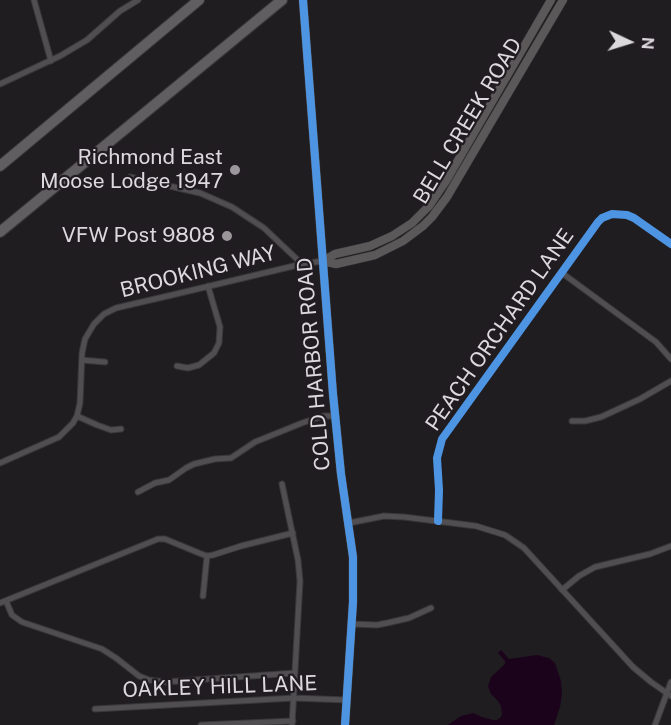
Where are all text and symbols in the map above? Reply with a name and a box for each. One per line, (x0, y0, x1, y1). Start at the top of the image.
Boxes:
north arrow (599, 12, 659, 72)
street label: BELL CREEK ROAD (408, 33, 528, 209)
text: N (638, 36, 657, 50)
place label: Richmond East Moose Lodge 1947 (40, 145, 223, 195)
marker: Richmond East Moose Lodge 1947 (228, 163, 242, 177)
place label: VFW Post 9808 (62, 223, 215, 249)
street label: PEACH ORCHARD LANE (421, 224, 579, 436)
marker: VFW Post 9808 (220, 229, 234, 243)
street label: BROOKING WAY (118, 241, 278, 303)
street label: COLD HARBOR ROAD (292, 256, 336, 472)
street label: OAKLEY HILL LANE (122, 671, 318, 703)

